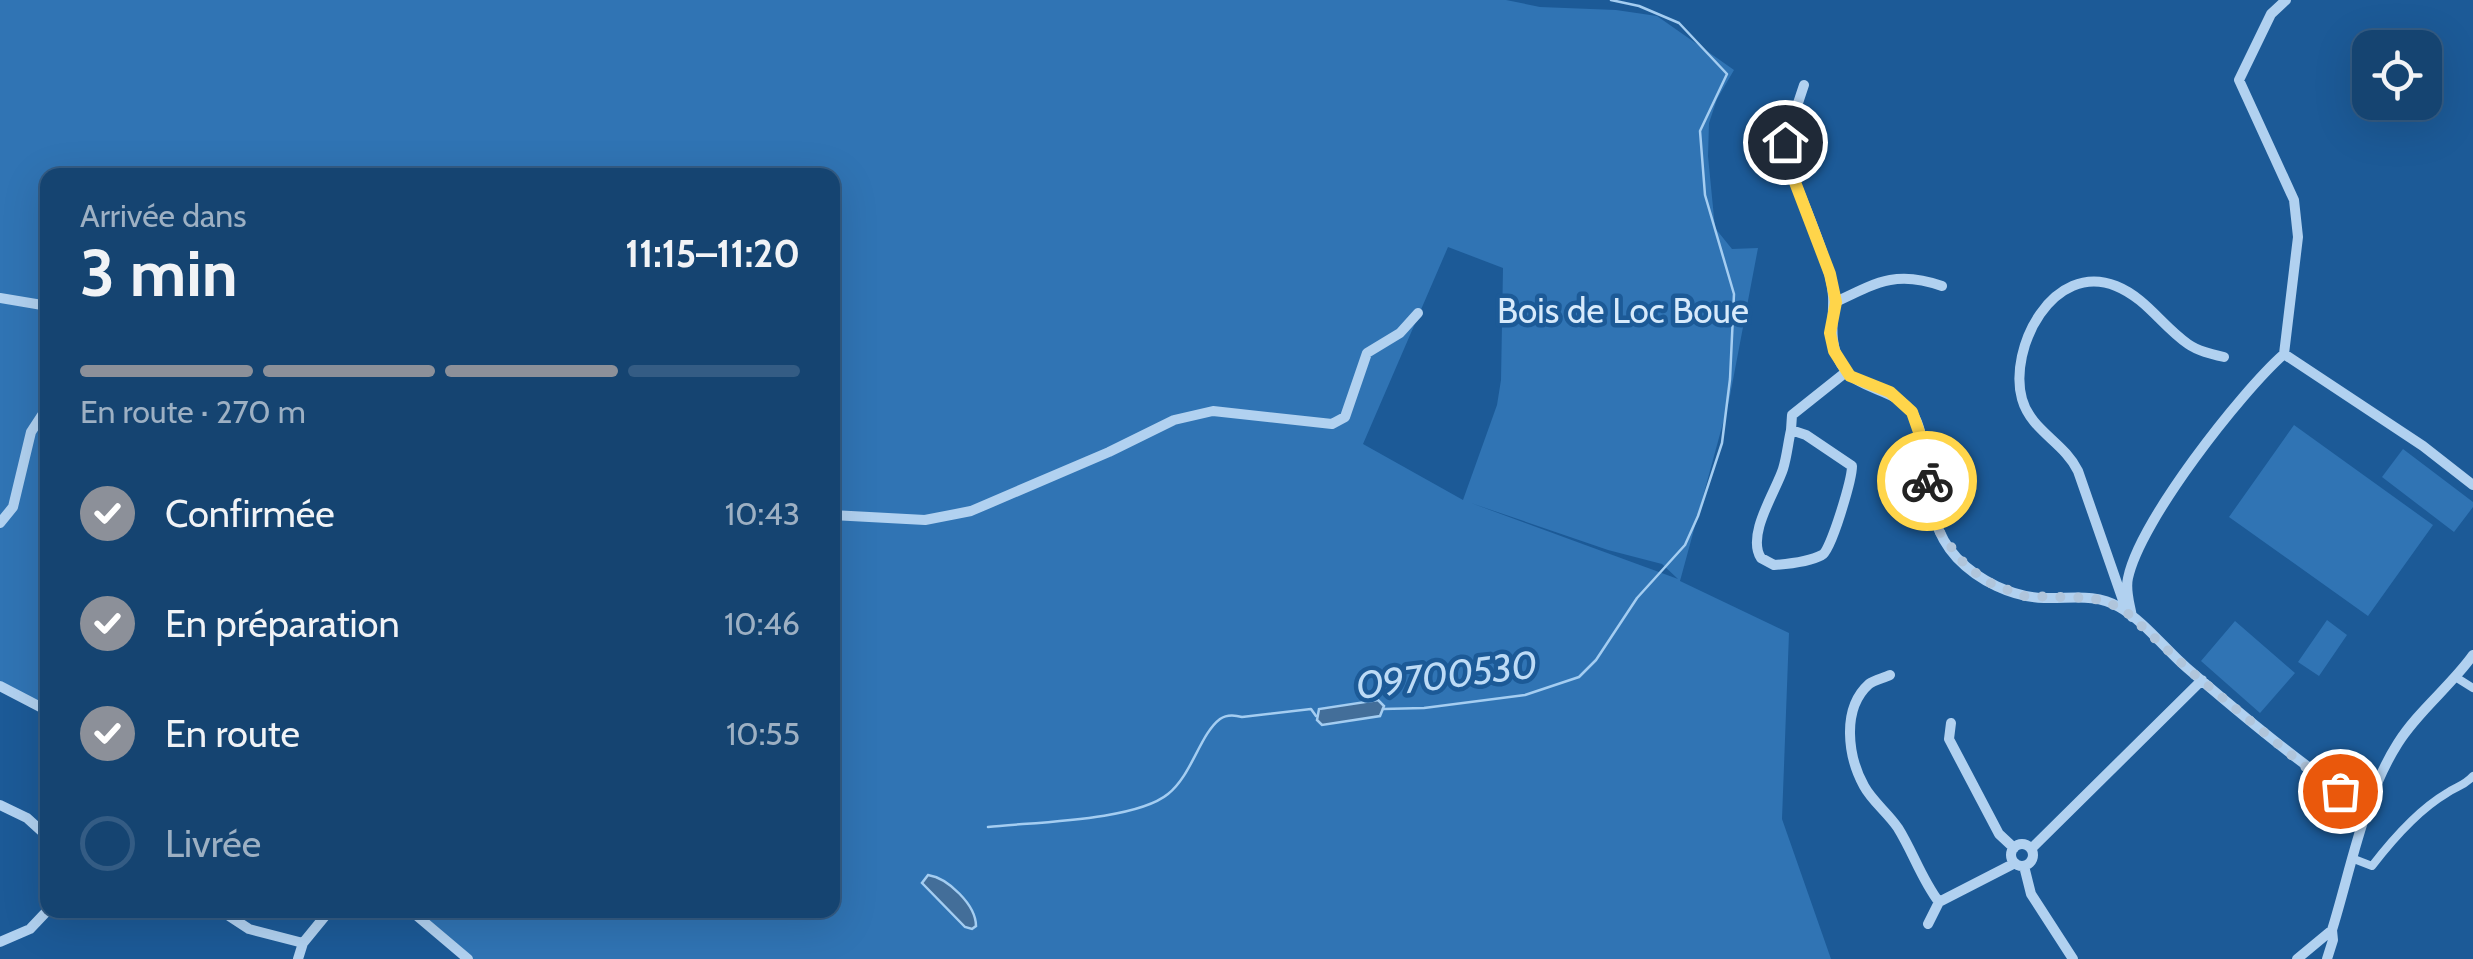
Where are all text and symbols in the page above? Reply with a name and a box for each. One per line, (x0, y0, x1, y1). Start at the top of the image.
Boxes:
map controls (2352, 30, 2442, 120)
button: locate (2352, 30, 2442, 120)
pin (1743, 100, 1828, 185)
icon: home (1758, 115, 1813, 170)
text: Arrivée dans (80, 196, 246, 235)
text: 11:15–11:20 (625, 230, 800, 277)
text: 3 min (80, 233, 238, 312)
park label: Bois de Loc Boue (1497, 289, 1749, 332)
text: En route · 270 m (80, 392, 306, 431)
courier (1877, 431, 1977, 531)
icon: bike (1900, 454, 1955, 509)
icon: check (80, 486, 135, 541)
text: Confirmée (165, 490, 335, 537)
text: 10:43 (725, 494, 800, 533)
icon: check (80, 596, 135, 651)
text: En préparation (165, 600, 400, 647)
text: 10:46 (724, 604, 800, 643)
water label: O9700530 (1353, 640, 1540, 709)
icon: check (80, 706, 135, 761)
text: En route (165, 710, 300, 757)
text: 10:55 (726, 714, 800, 753)
pin (2298, 749, 2383, 834)
icon: bag (2313, 764, 2368, 819)
text: Livrée (165, 820, 261, 867)

